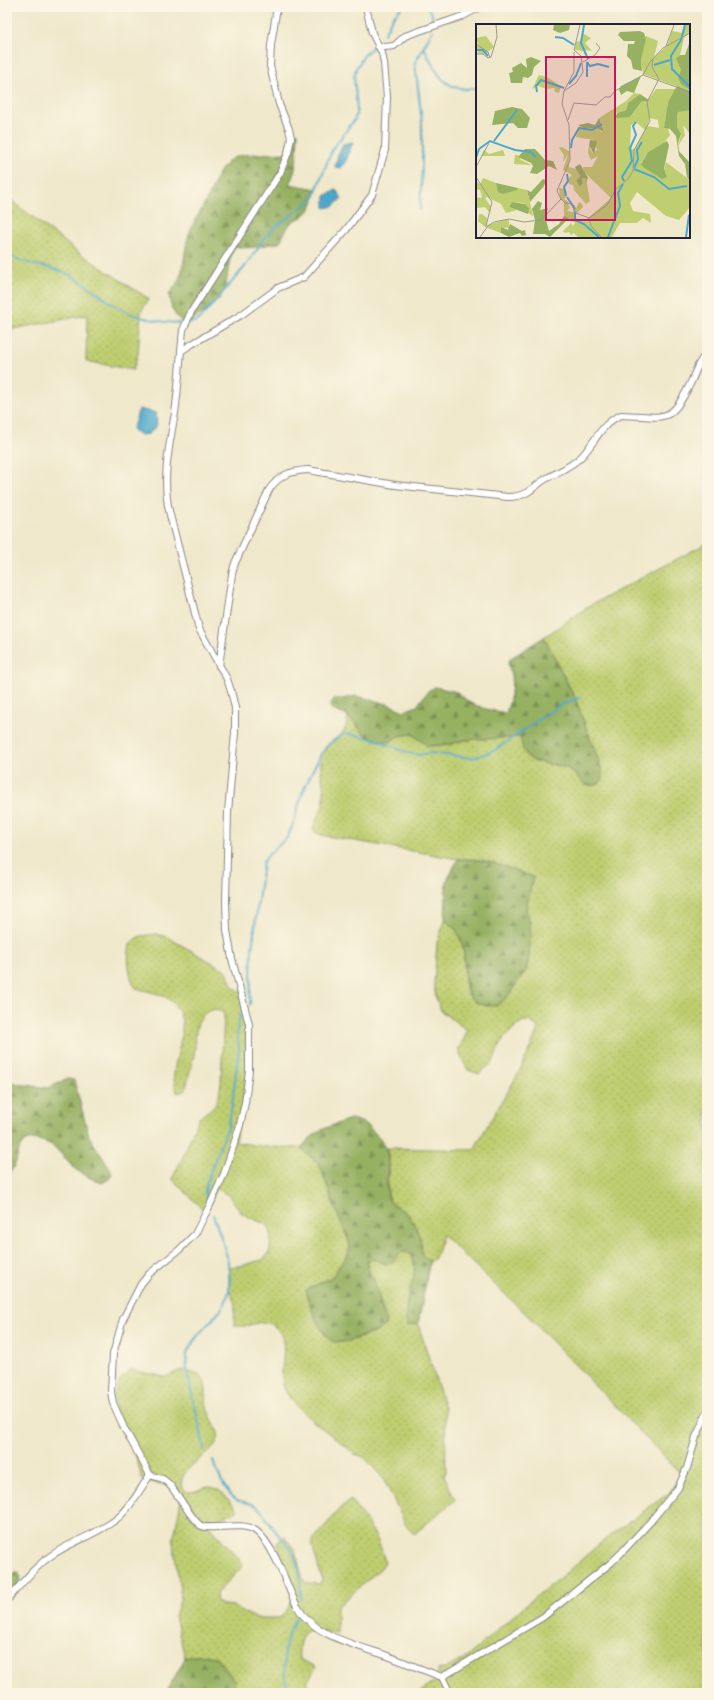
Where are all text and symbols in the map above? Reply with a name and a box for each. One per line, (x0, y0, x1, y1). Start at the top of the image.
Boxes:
inset map (476, 24, 690, 238)

